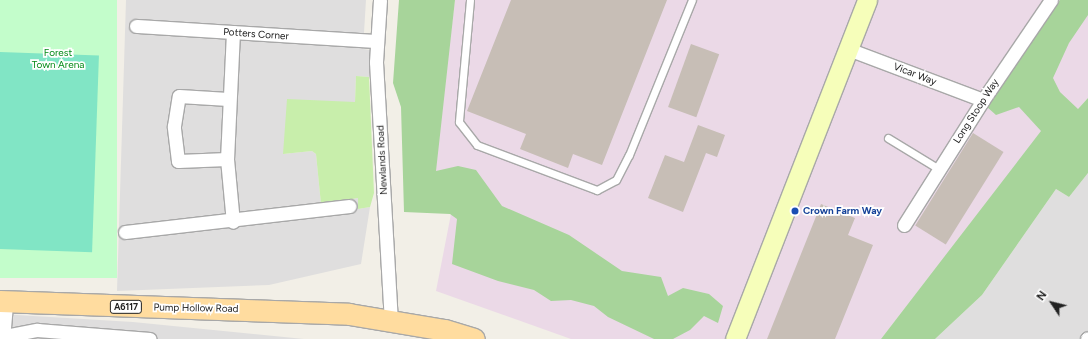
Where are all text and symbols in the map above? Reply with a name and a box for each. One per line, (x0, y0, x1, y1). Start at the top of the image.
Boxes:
street label: Potters Corner (223, 26, 289, 42)
park label: Forest Town Arena (32, 46, 84, 70)
street label: Vicar Way (892, 60, 938, 88)
street label: Long Stoop Way (951, 77, 1001, 145)
street label: Newlands Road (374, 125, 390, 195)
place label: Crown Farm Way (803, 205, 882, 217)
marker: Crown Farm Way (790, 206, 800, 216)
north arrow (1032, 283, 1072, 323)
text: N (1034, 289, 1050, 303)
road number: A6117 (109, 300, 143, 314)
street label: Pump Hollow Road (153, 301, 239, 315)

